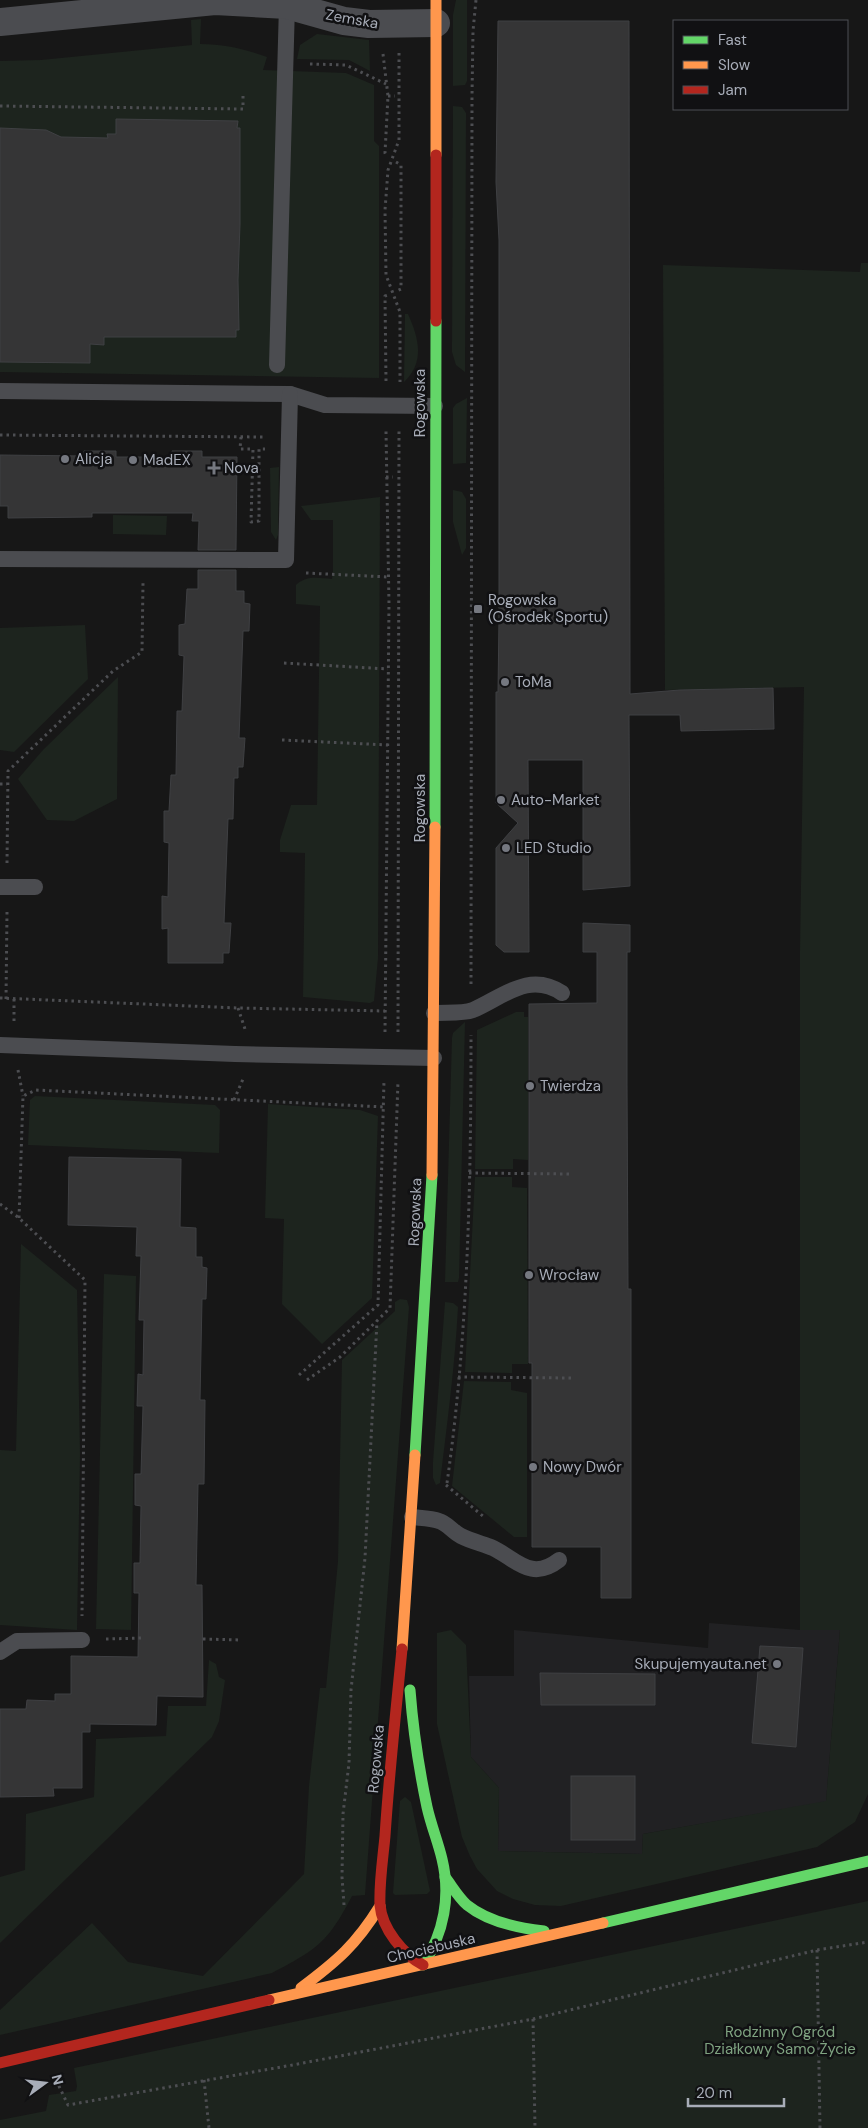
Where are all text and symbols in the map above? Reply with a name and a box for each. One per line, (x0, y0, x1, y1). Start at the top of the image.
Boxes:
street label: Zemska (324, 5, 380, 33)
legend (673, 20, 848, 110)
text: Fast (718, 30, 747, 50)
text: Slow (718, 55, 751, 75)
text: Jam (718, 80, 747, 100)
street label: Rogowska (410, 369, 430, 437)
place label: Alicja (75, 449, 112, 469)
place label: MadEX (143, 450, 191, 470)
marker: Alicja (59, 453, 71, 465)
marker: MadEX (127, 454, 139, 466)
place label: Nova (224, 458, 259, 478)
marker: Nova (208, 462, 220, 474)
place label: Rogowska (Ośrodek Sportu) (488, 590, 608, 627)
marker: Rogowska (Ośrodek Sportu) (472, 603, 484, 615)
place label: ToMa (515, 672, 552, 692)
marker: ToMa (499, 676, 511, 688)
street label: Rogowska (410, 774, 430, 842)
place label: Auto-Market (511, 790, 600, 810)
marker: Auto-Market (495, 794, 507, 806)
place label: LED Studio (516, 838, 592, 858)
marker: LED Studio (500, 842, 512, 854)
place label: Twierdza (540, 1076, 601, 1096)
marker: Twierdza (524, 1080, 536, 1092)
street label: Rogowska (404, 1177, 426, 1247)
place label: Wrocław (539, 1265, 600, 1285)
marker: Wrocław (523, 1269, 535, 1281)
place label: Nowy Dwór (543, 1457, 622, 1477)
marker: Nowy Dwór (527, 1461, 539, 1473)
place label: Skupujemyauta.net (634, 1654, 767, 1674)
marker: Skupujemyauta.net (771, 1658, 783, 1670)
street label: Rogowska (363, 1724, 389, 1794)
street label: Chociebuska (385, 1928, 477, 1968)
park label: Rodzinny Ogród Działkowy Samo Życie (704, 2022, 856, 2059)
north arrow (20, 2058, 70, 2108)
text: N (48, 2072, 68, 2087)
scale bar (688, 2076, 784, 2108)
text: 20 m (696, 2083, 732, 2103)

